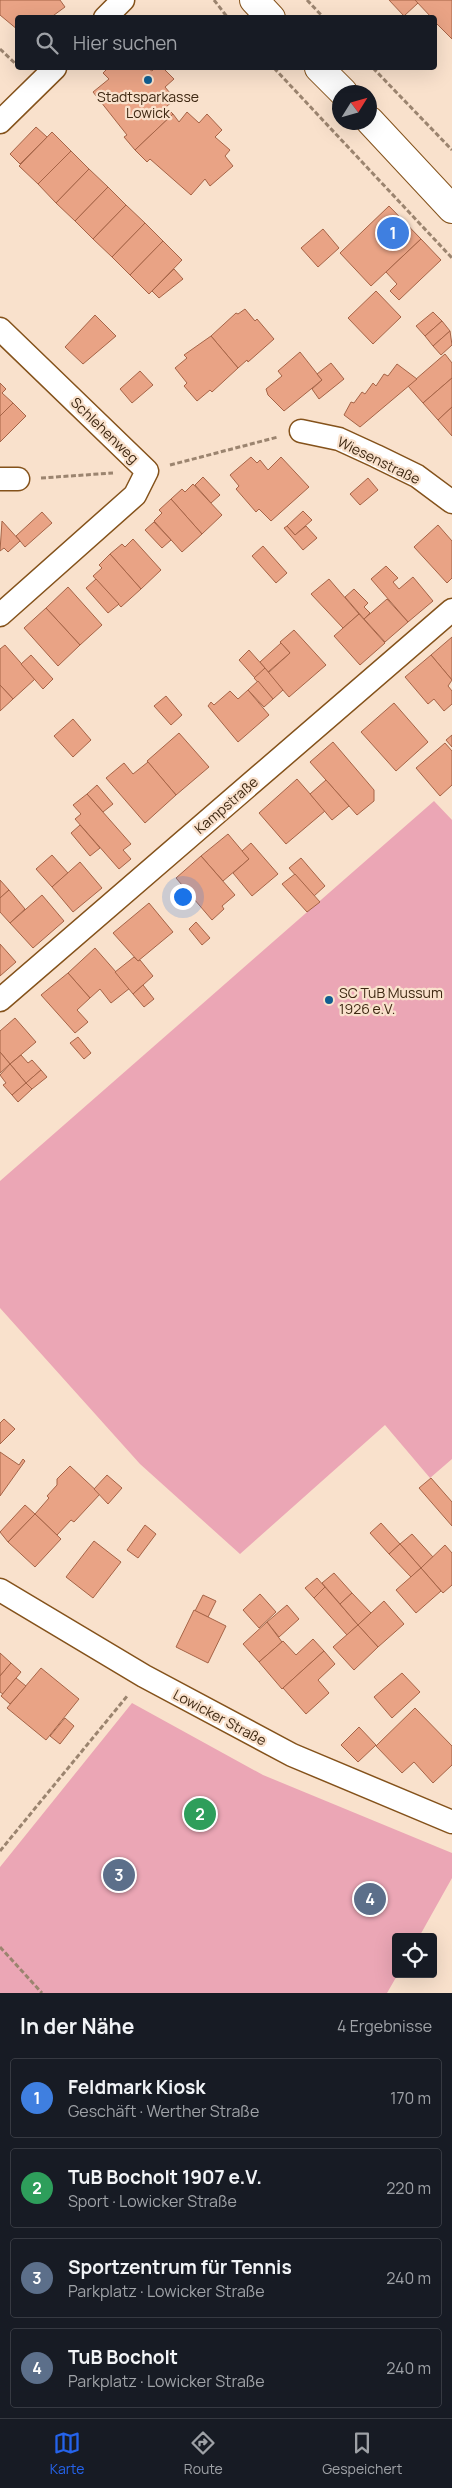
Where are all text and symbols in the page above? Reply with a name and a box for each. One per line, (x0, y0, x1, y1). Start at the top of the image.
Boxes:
search box (15, 15, 437, 70)
icon: search (33, 29, 61, 57)
text: Hier suchen (73, 30, 177, 56)
marker: Stadtsparkasse Lowick (142, 74, 154, 86)
north arrow (332, 85, 377, 130)
place label: Stadtsparkasse Lowick (97, 87, 199, 122)
pin: 1 (377, 214, 409, 252)
street label: Schlehenweg (67, 393, 143, 467)
street label: Wiesenstraße (334, 432, 424, 488)
street label: Kampstraße (190, 772, 262, 838)
your location (170, 884, 196, 910)
place label: SC TuB Mussum 1926 e.V. (339, 983, 443, 1018)
marker: SC TuB Mussum 1926 e.V. (323, 994, 335, 1006)
street label: Lowicker Straße (170, 1684, 270, 1750)
pin: 2 (184, 1795, 216, 1833)
pin: 3 (103, 1856, 135, 1894)
pin: 4 (354, 1880, 386, 1918)
map controls (392, 1933, 437, 1978)
button: locate (392, 1933, 437, 1978)
text: In der Nähe (20, 2012, 134, 2040)
text: 4 Ergebnisse (337, 2015, 432, 2037)
text: Feldmark Kiosk (68, 2074, 205, 2100)
text: 1 (33, 2087, 41, 2109)
text: 170 m (390, 2087, 431, 2109)
text: Geschäft · Werther Straße (68, 2100, 259, 2122)
text: TuB Bocholt 1907 e.V. (68, 2164, 262, 2190)
text: 2 (32, 2177, 42, 2199)
text: 220 m (386, 2177, 431, 2199)
text: Sport · Lowicker Straße (68, 2190, 237, 2212)
text: Sportzentrum für Tennis (68, 2254, 292, 2280)
text: 3 (32, 2267, 42, 2289)
text: 240 m (386, 2267, 431, 2289)
text: Parkplatz · Lowicker Straße (68, 2280, 265, 2302)
text: TuB Bocholt (68, 2344, 178, 2370)
text: 4 (32, 2357, 42, 2379)
text: 240 m (386, 2357, 431, 2379)
text: Parkplatz · Lowicker Straße (68, 2370, 265, 2392)
tab: Karte (50, 2429, 84, 2478)
tab: Route (184, 2429, 223, 2478)
tab: Gespeichert (322, 2429, 402, 2478)

